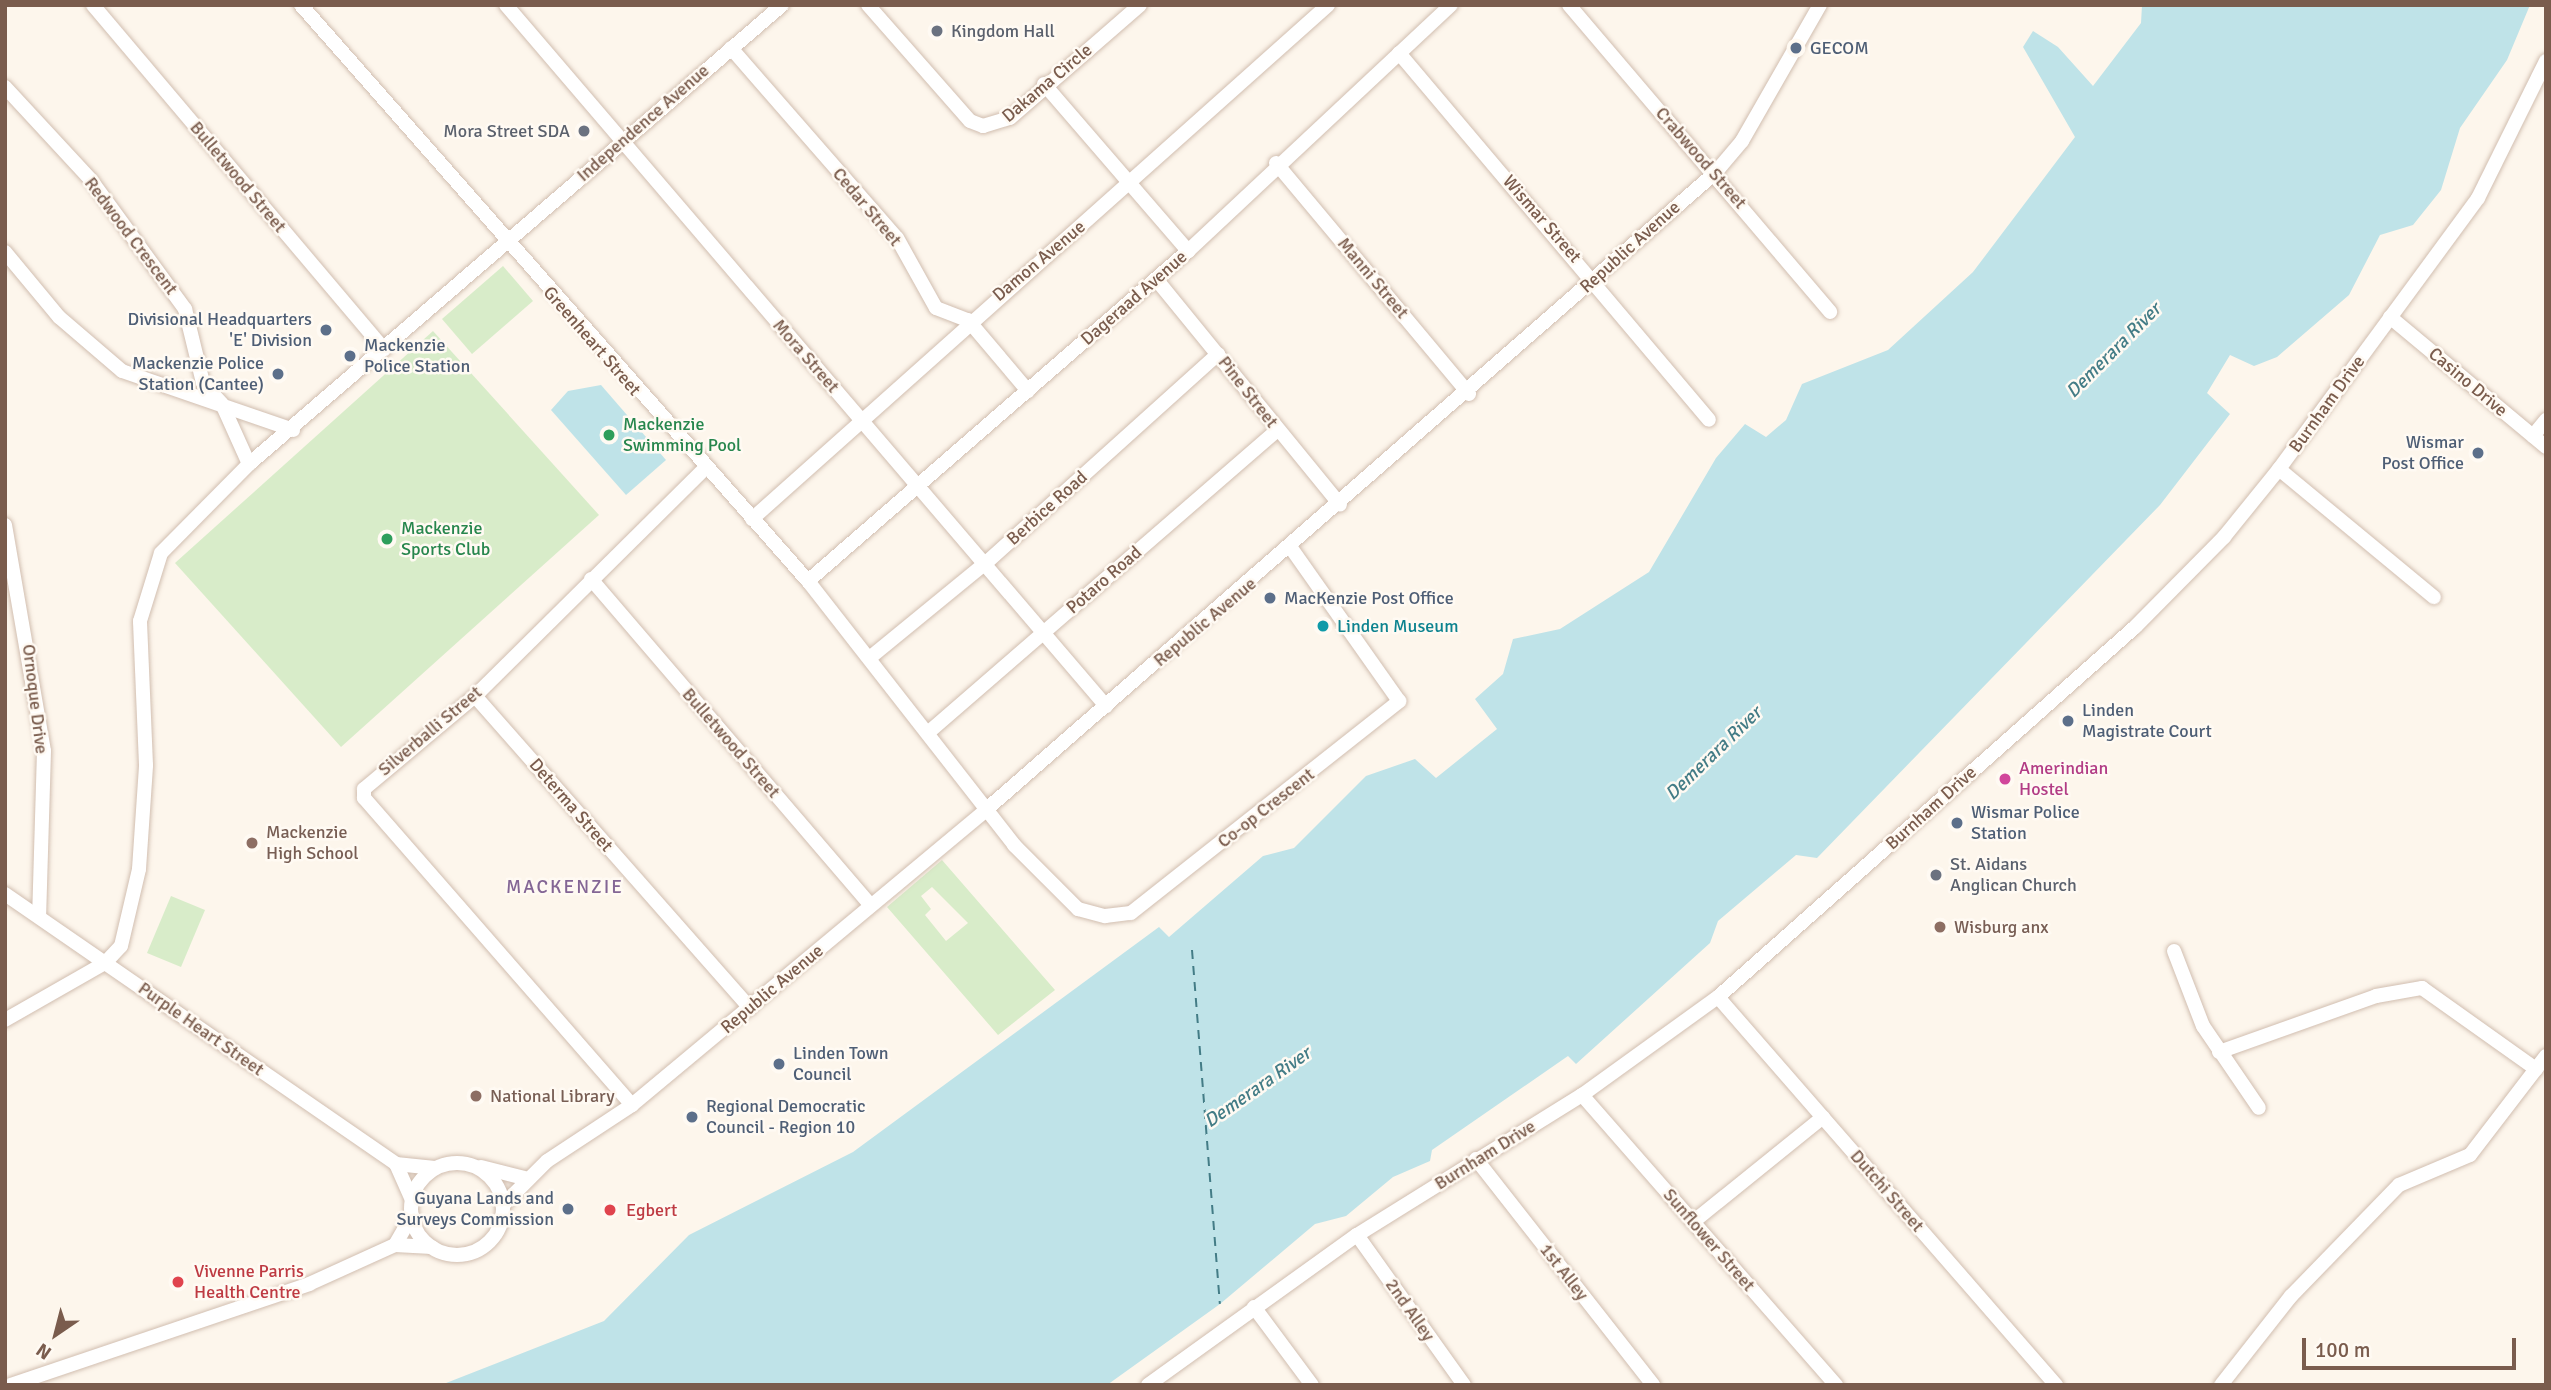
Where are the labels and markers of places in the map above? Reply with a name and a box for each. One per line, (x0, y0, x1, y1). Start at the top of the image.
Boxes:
place label: Kingdom Hall (951, 20, 1055, 42)
marker: Kingdom Hall (929, 23, 945, 39)
place label: GECOM (1810, 37, 1869, 59)
marker: GECOM (1788, 40, 1804, 56)
place label: Mora Street SDA (443, 120, 570, 142)
marker: Mora Street SDA (576, 123, 592, 139)
place label: Divisional Headquarters 'E' Division (128, 309, 312, 352)
marker: Divisional Headquarters 'E' Division (318, 322, 334, 338)
place label: Mackenzie Police Station (364, 335, 470, 378)
marker: Mackenzie Police Station (342, 348, 358, 364)
place label: Mackenzie Police Station (Cantee) (132, 353, 264, 396)
marker: Mackenzie Police Station (Cantee) (270, 366, 286, 382)
place label: Mackenzie Swimming Pool (623, 414, 741, 457)
marker: Mackenzie Swimming Pool (601, 427, 617, 443)
place label: Wismar Post Office (2382, 432, 2464, 474)
marker: Wismar Post Office (2470, 445, 2486, 461)
place label: Mackenzie Sports Club (401, 518, 490, 560)
marker: Mackenzie Sports Club (379, 531, 395, 547)
place label: MacKenzie Post Office (1284, 587, 1454, 609)
marker: MacKenzie Post Office (1262, 590, 1278, 606)
place label: Linden Museum (1337, 615, 1459, 637)
marker: Linden Museum (1315, 618, 1331, 634)
place label: Linden Magistrate Court (2082, 700, 2212, 742)
marker: Linden Magistrate Court (2060, 713, 2076, 729)
place label: Amerindian Hostel (2019, 758, 2108, 800)
marker: Amerindian Hostel (1997, 771, 2013, 787)
place label: Wismar Police Station (1971, 802, 2080, 844)
marker: Wismar Police Station (1949, 815, 1965, 831)
place label: Mackenzie High School (266, 822, 359, 864)
marker: Mackenzie High School (244, 835, 260, 851)
place label: St. Aidans Anglican Church (1950, 854, 2077, 896)
marker: St. Aidans Anglican Church (1928, 867, 1944, 883)
place label: Wisburg anx (1954, 916, 2049, 938)
marker: Wisburg anx (1932, 919, 1948, 935)
place label: Linden Town Council (793, 1043, 888, 1086)
marker: Linden Town Council (771, 1056, 787, 1072)
place label: National Library (490, 1085, 615, 1107)
marker: National Library (468, 1088, 484, 1104)
place label: Regional Democratic Council - Region 10 (706, 1096, 866, 1138)
marker: Regional Democratic Council - Region 10 (684, 1109, 700, 1125)
place label: Guyana Lands and Surveys Commission (397, 1188, 554, 1230)
place label: Egbert (626, 1199, 677, 1221)
marker: Egbert (600, 1200, 620, 1220)
marker: Guyana Lands and Surveys Commission (560, 1201, 576, 1217)
place label: Vivenne Parris Health Centre (194, 1261, 304, 1304)
marker: Vivenne Parris Health Centre (168, 1272, 188, 1292)

